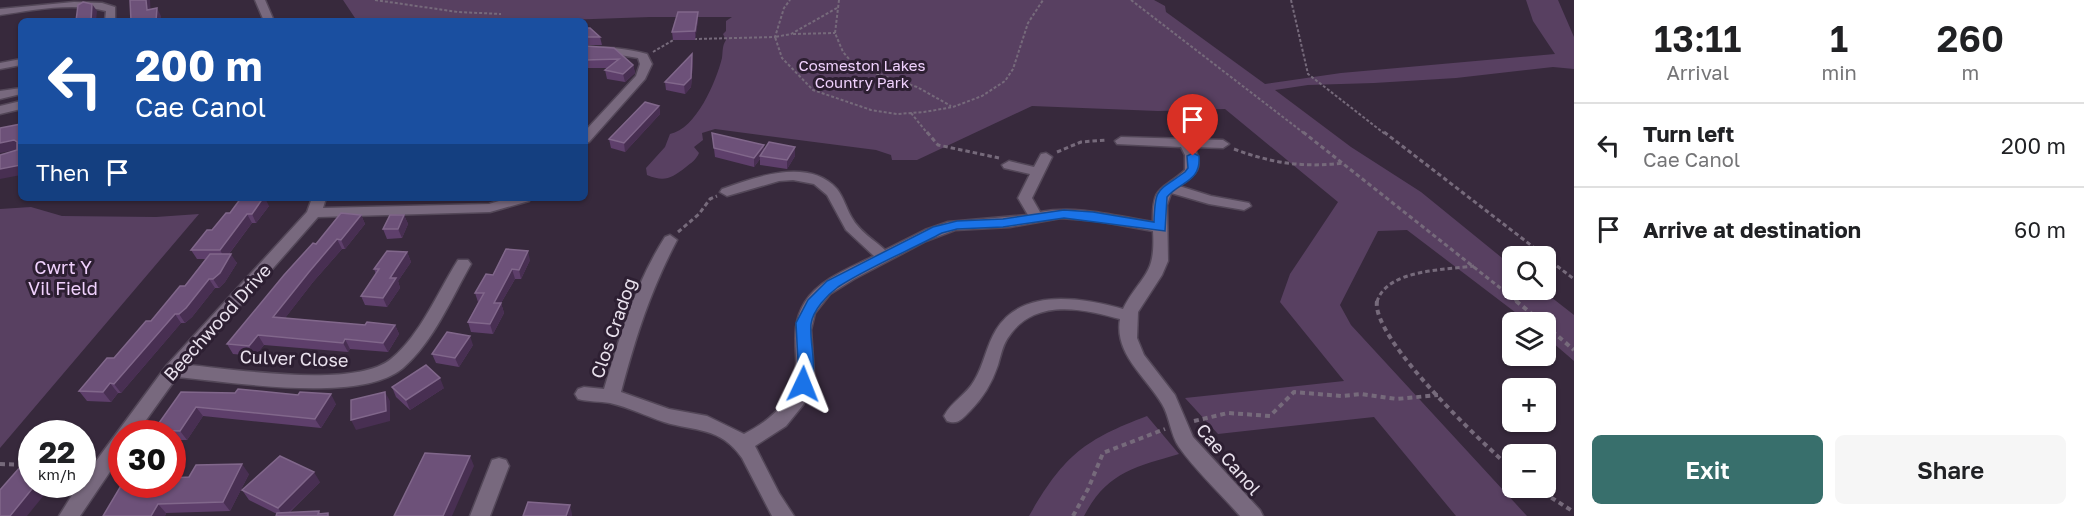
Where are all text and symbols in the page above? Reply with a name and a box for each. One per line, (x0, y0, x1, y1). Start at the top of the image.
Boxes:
text: 13:11 (1654, 17, 1741, 60)
text: 1 (1830, 17, 1848, 60)
text: 260 (1937, 17, 2004, 60)
text: 200 m (135, 40, 262, 90)
icon: left (36, 42, 114, 120)
park label: Cosmeston Lakes Country Park (798, 56, 926, 91)
text: Arrival (1666, 60, 1729, 84)
text: min (1821, 60, 1857, 84)
text: m (1962, 60, 1979, 84)
text: Cae Canol (135, 91, 266, 123)
pin (1167, 94, 1218, 156)
icon: arrive (1176, 103, 1209, 136)
text: Turn left (1643, 120, 1734, 147)
icon: left (1592, 129, 1625, 162)
text: 200 m (2001, 132, 2066, 159)
text: Cae Canol (1643, 147, 1740, 171)
icon: arrive (101, 156, 134, 189)
text: Then (36, 159, 89, 186)
icon: arrive (1592, 213, 1625, 246)
text: Arrive at destination (1643, 216, 1861, 243)
text: 60 m (2014, 216, 2066, 243)
map controls (1502, 246, 1556, 498)
button: search (1502, 246, 1556, 300)
park label: Cwrt Y Vil Field (28, 256, 98, 299)
street label: Beechwood Drive (159, 259, 275, 385)
street label: Clos Cradog (586, 275, 640, 381)
button: layers (1502, 312, 1556, 366)
street label: Culver Close (239, 345, 349, 371)
position arrow (771, 352, 835, 416)
button: + (1502, 378, 1556, 432)
street label: Cae Canol (1192, 419, 1266, 499)
speed limit sign: 30 (108, 420, 186, 498)
text: 22 (39, 434, 75, 470)
button: Exit (1592, 435, 1823, 504)
button: Share (1835, 435, 2066, 504)
button: − (1502, 444, 1556, 498)
text: km/h (38, 465, 76, 483)

